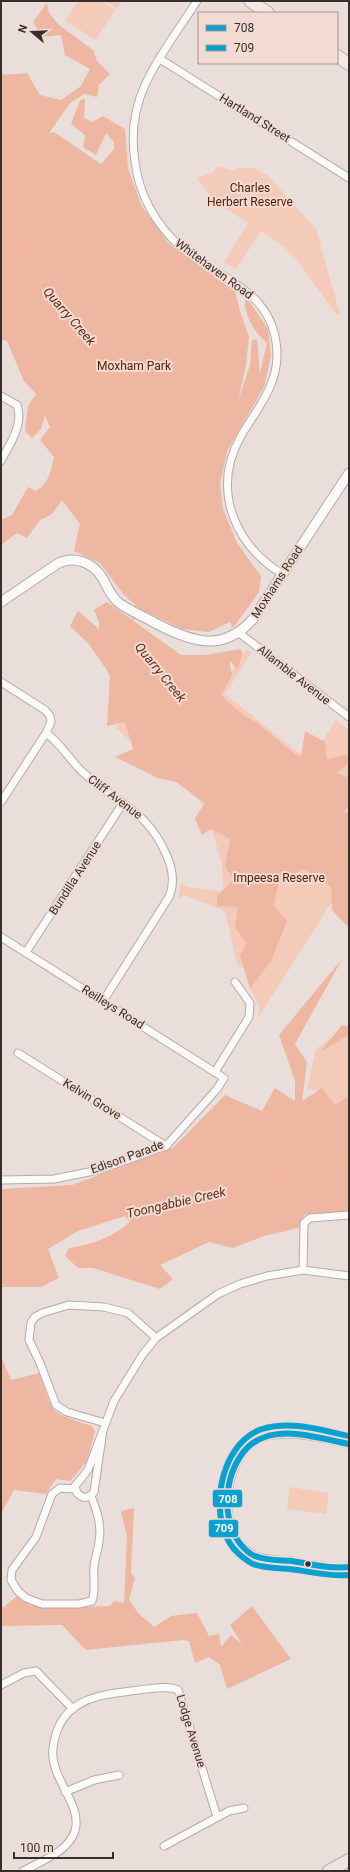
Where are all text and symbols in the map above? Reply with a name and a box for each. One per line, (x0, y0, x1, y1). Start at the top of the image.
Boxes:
north arrow (12, 12, 52, 52)
legend (198, 12, 338, 64)
text: 708 (234, 21, 254, 35)
text: N (16, 23, 31, 35)
text: 709 (234, 41, 254, 55)
street label: Hartland Street (217, 91, 293, 145)
park label: Charles Herbert Reserve (207, 181, 293, 209)
street label: Whitehaven Road (172, 236, 256, 302)
water label: Quarry Creek (40, 284, 99, 349)
park label: Moxham Park (97, 359, 172, 373)
street label: Moxhams Road (248, 543, 306, 621)
water label: Quarry Creek (132, 639, 190, 706)
street label: Allambie Avenue (255, 642, 333, 708)
street label: Cliff Avenue (85, 772, 145, 822)
street label: Bundilla Avenue (46, 839, 104, 917)
park label: Impeesa Reserve (233, 871, 325, 885)
street label: Reilleys Road (79, 982, 147, 1032)
street label: Kelvin Grove (60, 1076, 124, 1122)
street label: Edison Parade (89, 1137, 165, 1177)
water label: Toongabbie Creek (125, 1184, 228, 1221)
line badge: 708 (212, 1489, 243, 1508)
text: 708 (219, 1493, 237, 1506)
line badge: 709 (208, 1519, 239, 1538)
text: 709 (215, 1522, 233, 1535)
unlabelled marker (303, 1559, 313, 1569)
street label: Lodge Avenue (173, 1693, 209, 1769)
scale bar (14, 1834, 113, 1860)
text: 100 m (20, 1841, 54, 1855)

